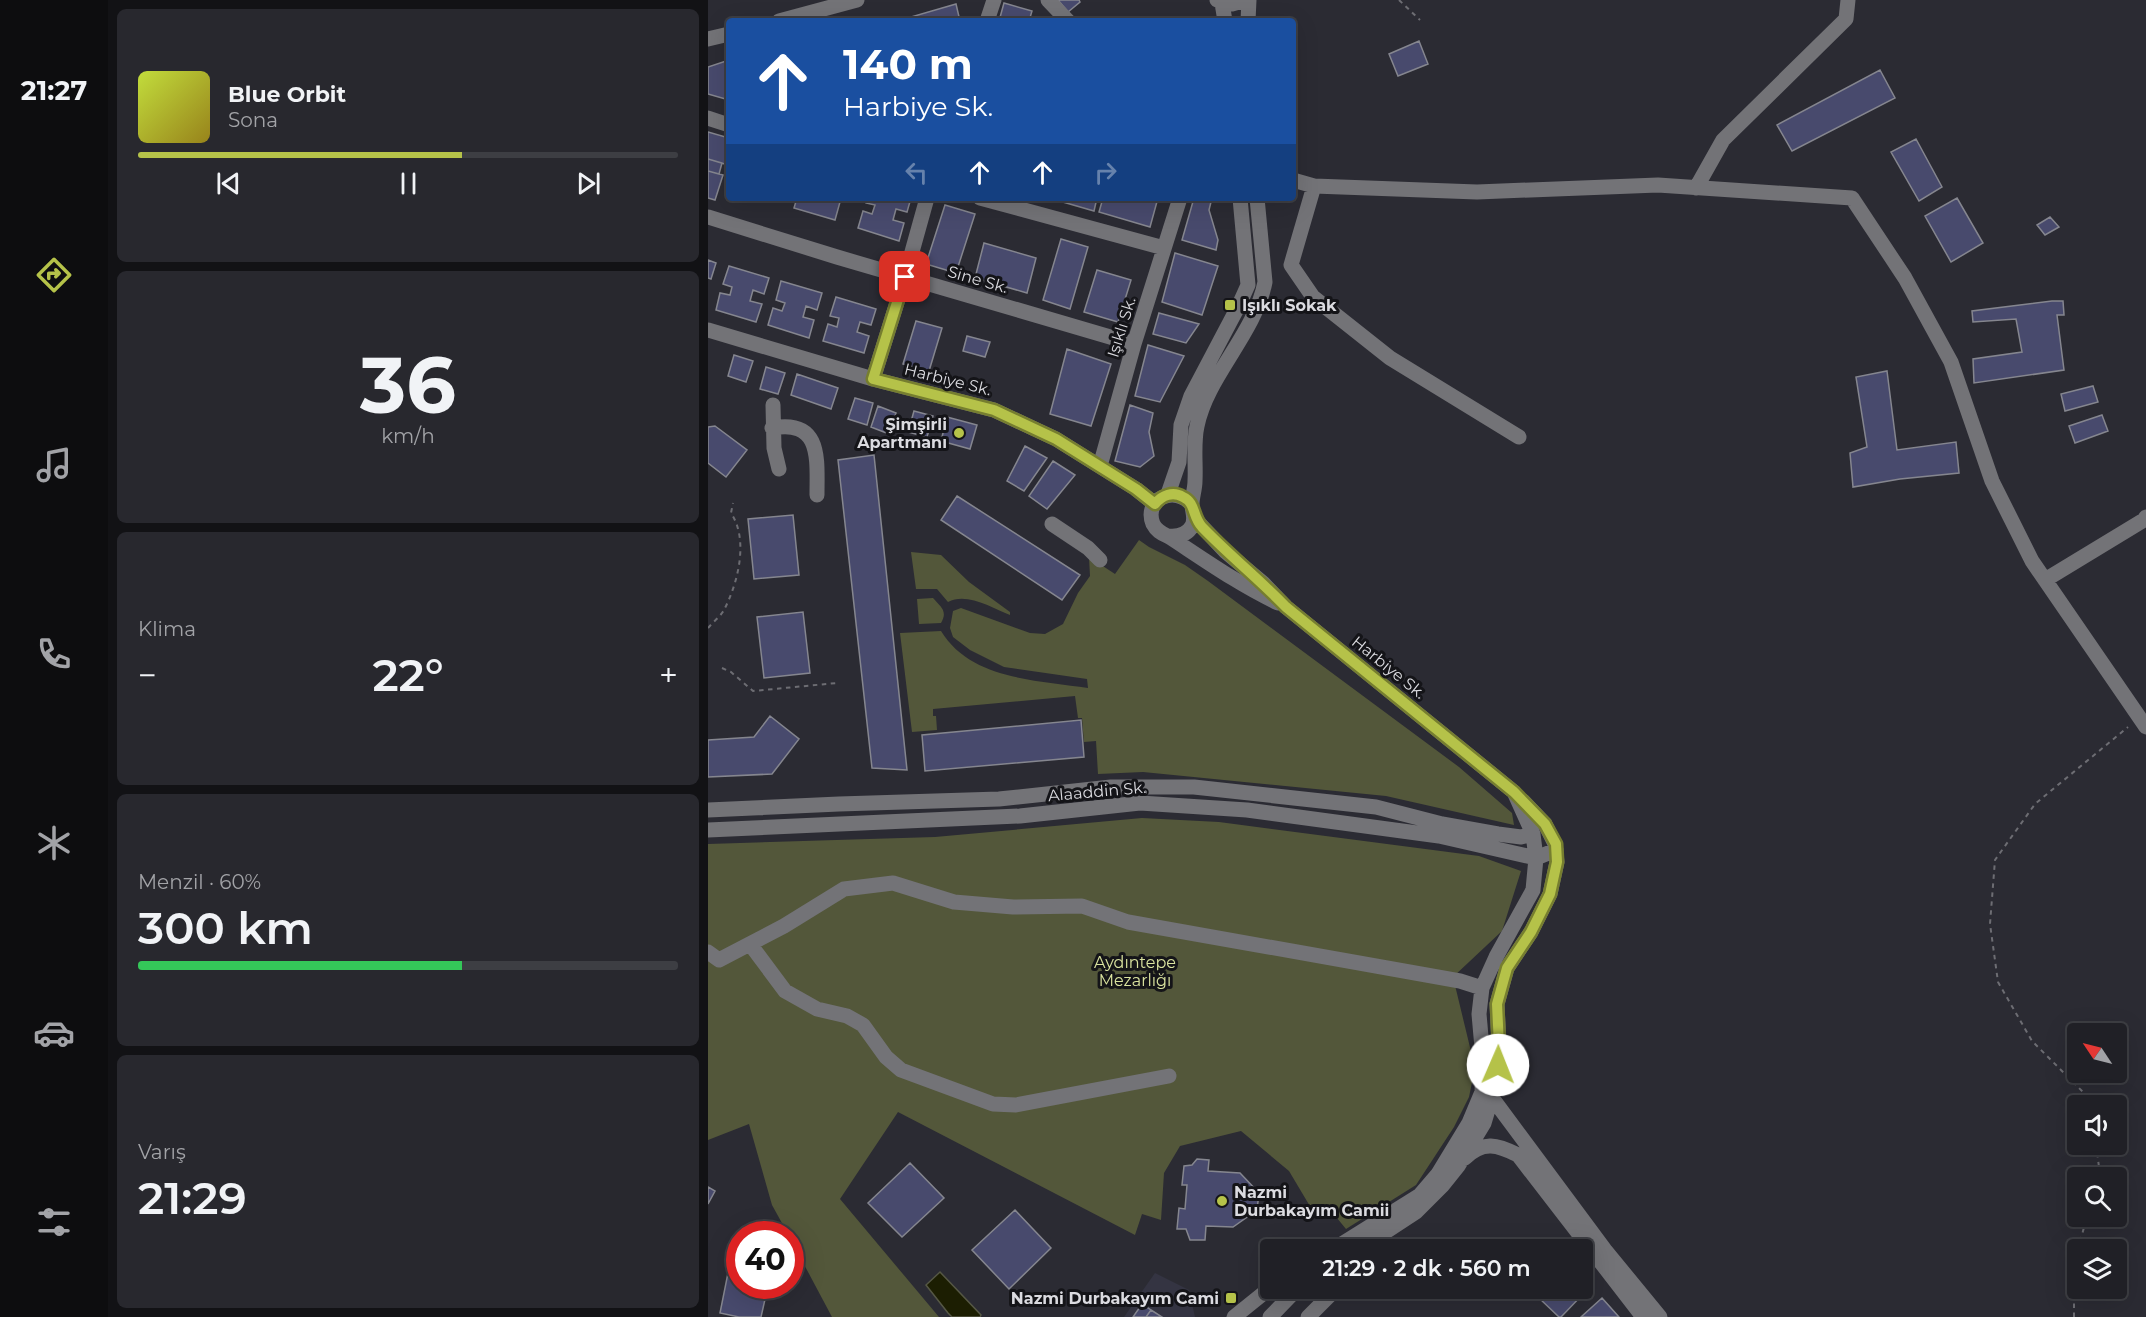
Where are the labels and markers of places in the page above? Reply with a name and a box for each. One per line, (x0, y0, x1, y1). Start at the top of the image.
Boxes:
pin (879, 251, 930, 302)
place label: Işıklı Sokak (1242, 296, 1337, 316)
marker: Işıklı Sokak (1223, 298, 1237, 312)
place label: Şimşirli Apartmanı (856, 415, 947, 452)
marker: Şimşirli Apartmanı (952, 426, 966, 440)
place label: Nazmi Durbakayım Camii (1234, 1183, 1389, 1220)
marker: Nazmi Durbakayım Camii (1215, 1194, 1229, 1208)
place label: Nazmi Durbakayım Cami (1011, 1289, 1219, 1308)
marker: Nazmi Durbakayım Cami (1224, 1291, 1238, 1305)

